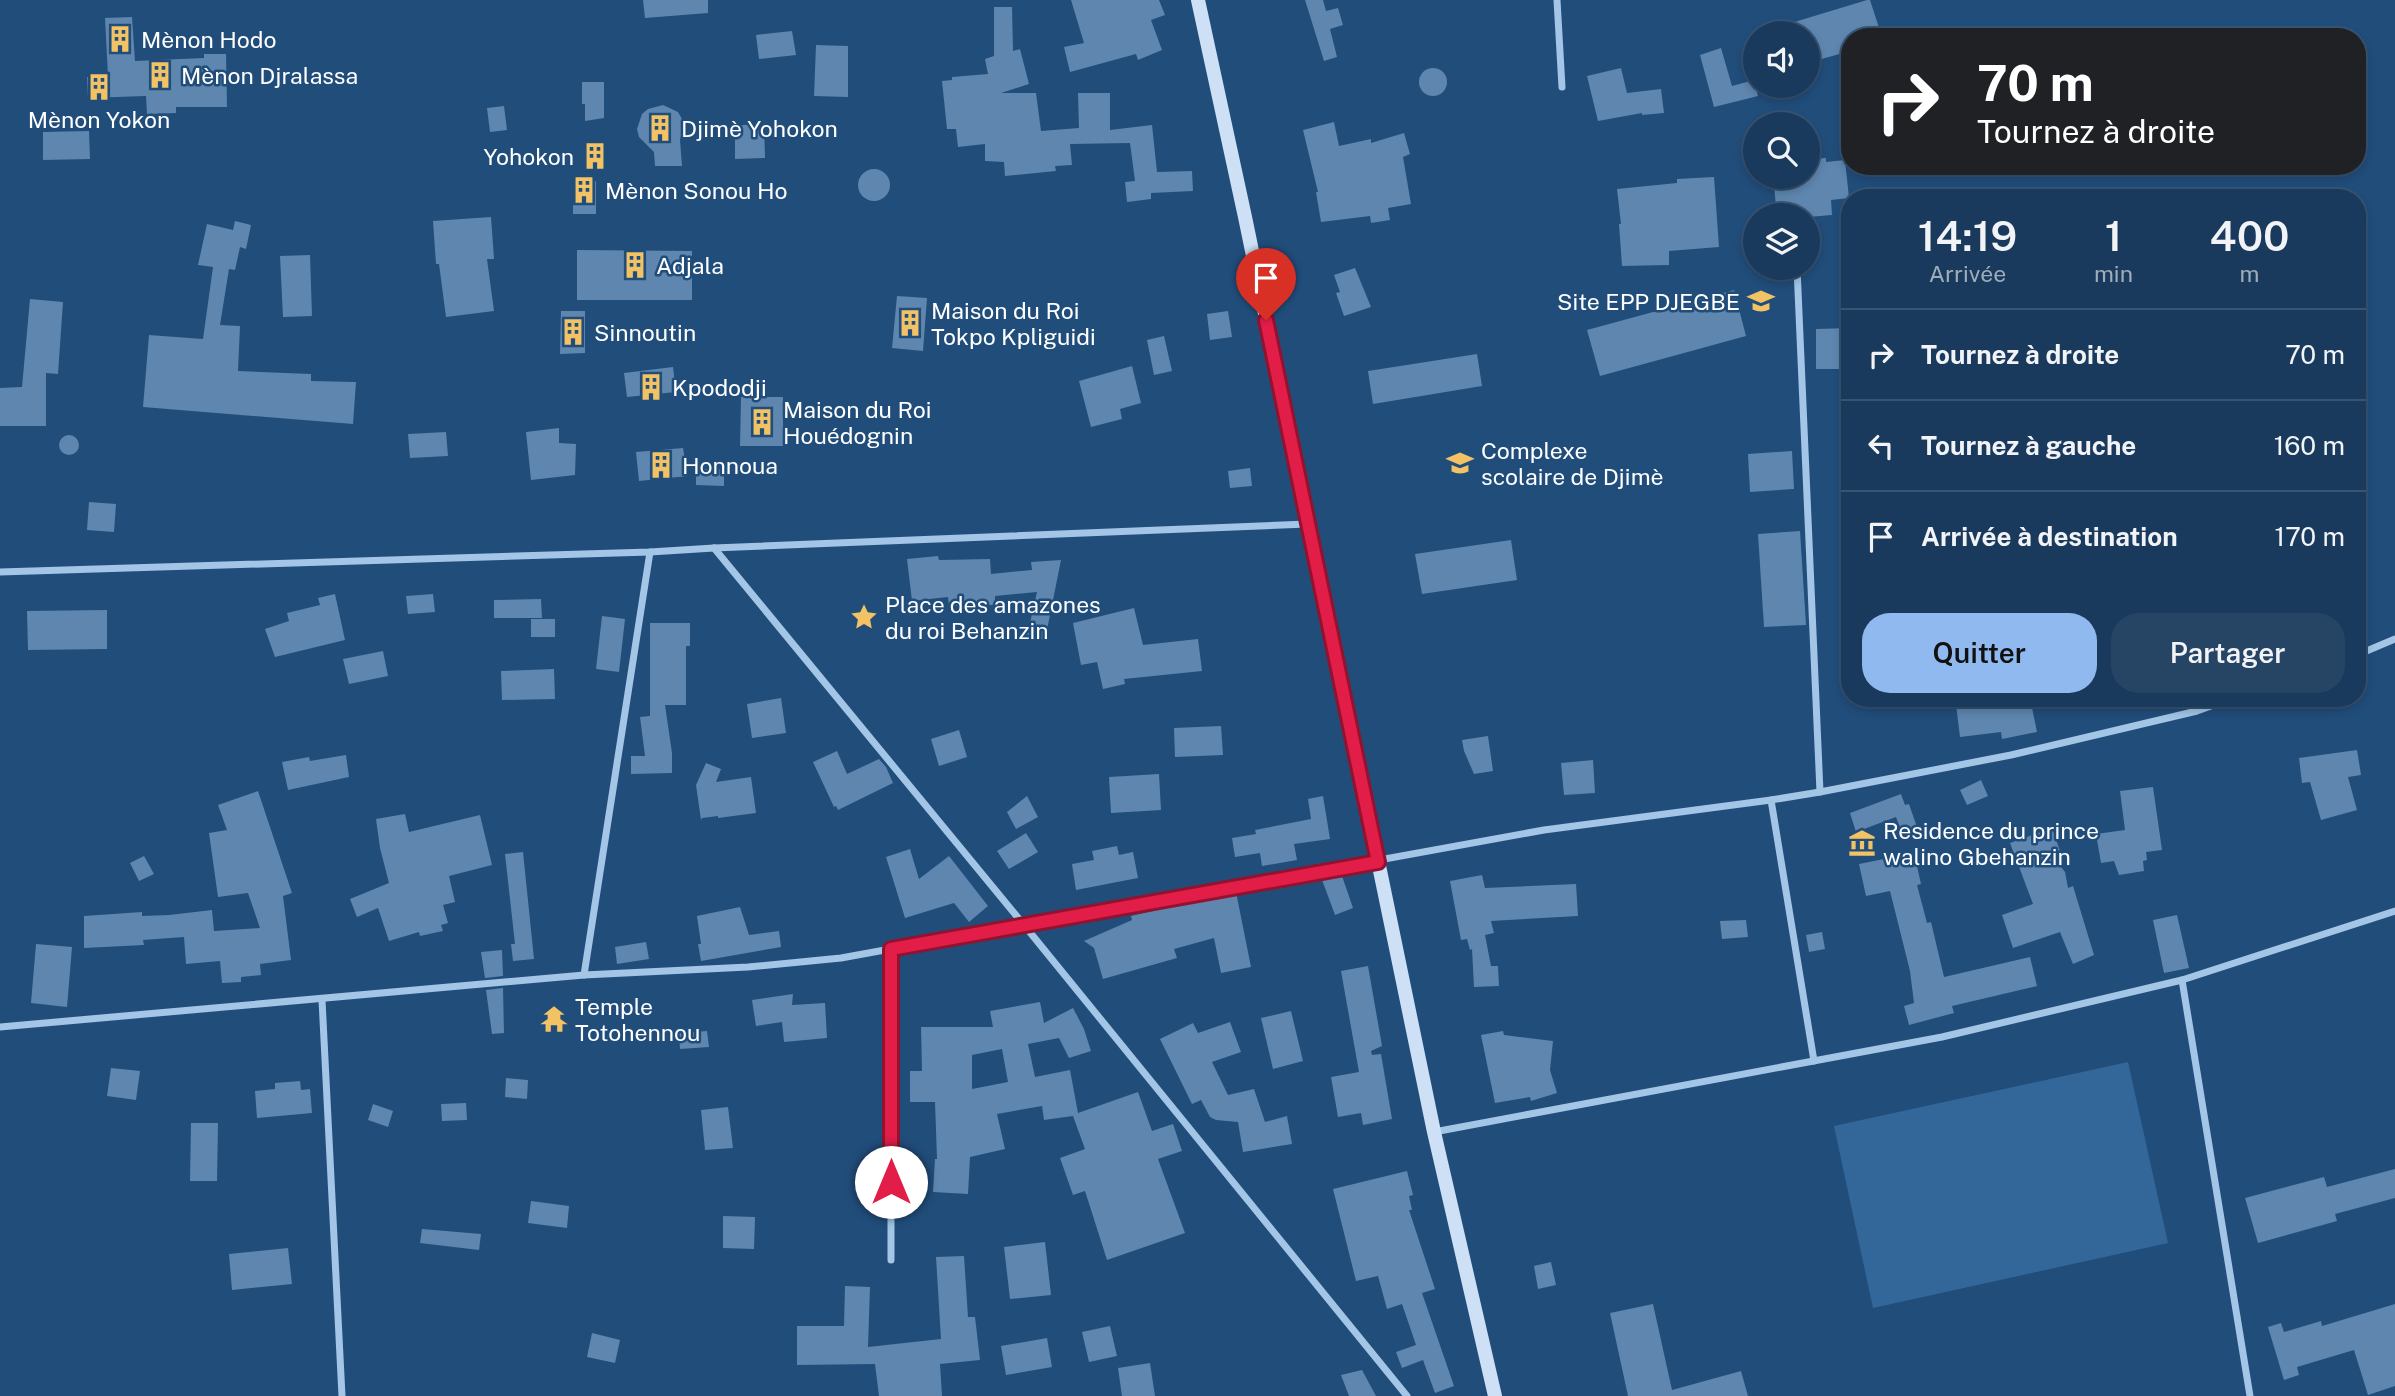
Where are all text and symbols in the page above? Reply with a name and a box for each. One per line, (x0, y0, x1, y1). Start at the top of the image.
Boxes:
map controls (1743, 21, 1820, 280)
button: sound (1743, 21, 1820, 98)
building icon: Mènon Hodo (105, 24, 135, 54)
place label: Mènon Hodo (141, 26, 277, 53)
text: 70 m (1977, 54, 2094, 112)
icon: right (1862, 56, 1953, 147)
building icon: Mènon Djralassa (145, 60, 175, 90)
place label: Mènon Djralassa (181, 62, 358, 89)
building icon: Mènon Yokon (84, 72, 114, 102)
place label: Mènon Yokon (28, 106, 170, 133)
button: search (1743, 112, 1820, 189)
building icon: Djimè Yohokon (645, 113, 675, 143)
text: Tournez à droite (1977, 113, 2215, 150)
place label: Djimè Yohokon (681, 115, 838, 142)
building icon: Yohokon (580, 141, 610, 171)
place label: Yohokon (484, 143, 574, 170)
building icon: Mènon Sonou Ho (569, 175, 599, 205)
place label: Mènon Sonou Ho (605, 177, 787, 204)
button: layers (1743, 203, 1820, 280)
text: 14:19 (1918, 211, 2017, 260)
text: 1 (2105, 211, 2122, 260)
text: 400 (2210, 211, 2289, 260)
pin (1236, 248, 1296, 320)
building icon: Adjala (620, 250, 650, 280)
place label: Adjala (656, 252, 724, 279)
icon: arrive (1247, 259, 1285, 297)
text: Arrivée (1929, 260, 2006, 287)
text: min (2094, 260, 2133, 287)
text: m (2240, 260, 2259, 287)
school or university icon: Site EPP DJEGBE (1746, 286, 1776, 316)
place label: Site EPP DJEGBE (1557, 288, 1740, 315)
place label: Maison du Roi Tokpo Kpliguidi (931, 297, 1096, 350)
building icon: Maison du Roi Tokpo Kpliguidi (895, 308, 925, 338)
building icon: Sinnoutin (558, 317, 588, 347)
place label: Sinnoutin (594, 319, 696, 346)
icon: right (1862, 336, 1900, 374)
text: Tournez à droite (1921, 339, 2119, 370)
text: 70 m (2285, 339, 2345, 370)
building icon: Kpododji (636, 372, 666, 402)
place label: Kpododji (672, 374, 767, 401)
place label: Maison du Roi Houédognin (783, 396, 931, 449)
building icon: Maison du Roi Houédognin (747, 407, 777, 437)
icon: left (1862, 427, 1900, 465)
text: Tournez à gauche (1921, 430, 2136, 461)
text: 160 m (2274, 430, 2345, 461)
place label: Complexe scolaire de Djimè (1481, 437, 1664, 490)
school or university icon: Complexe scolaire de Djimè (1445, 448, 1475, 478)
building icon: Honnoua (646, 450, 676, 480)
place label: Honnoua (682, 452, 778, 479)
icon: arrive (1862, 518, 1900, 556)
text: Arrivée à destination (1921, 521, 2178, 552)
text: 170 m (2275, 521, 2345, 552)
place label: Place des amazones du roi Behanzin (885, 591, 1101, 644)
place icon: Place des amazones du roi Behanzin (849, 602, 879, 632)
button: Quitter (1862, 613, 2097, 693)
button: Partager (2111, 613, 2345, 693)
place label: Residence du prince walino Gbehanzin (1883, 817, 2099, 870)
museum icon: Residence du prince walino Gbehanzin (1847, 828, 1877, 858)
place label: Temple Totohennou (575, 993, 700, 1046)
temple icon: Temple Totohennou (539, 1004, 569, 1034)
position arrow (854, 1145, 928, 1219)

